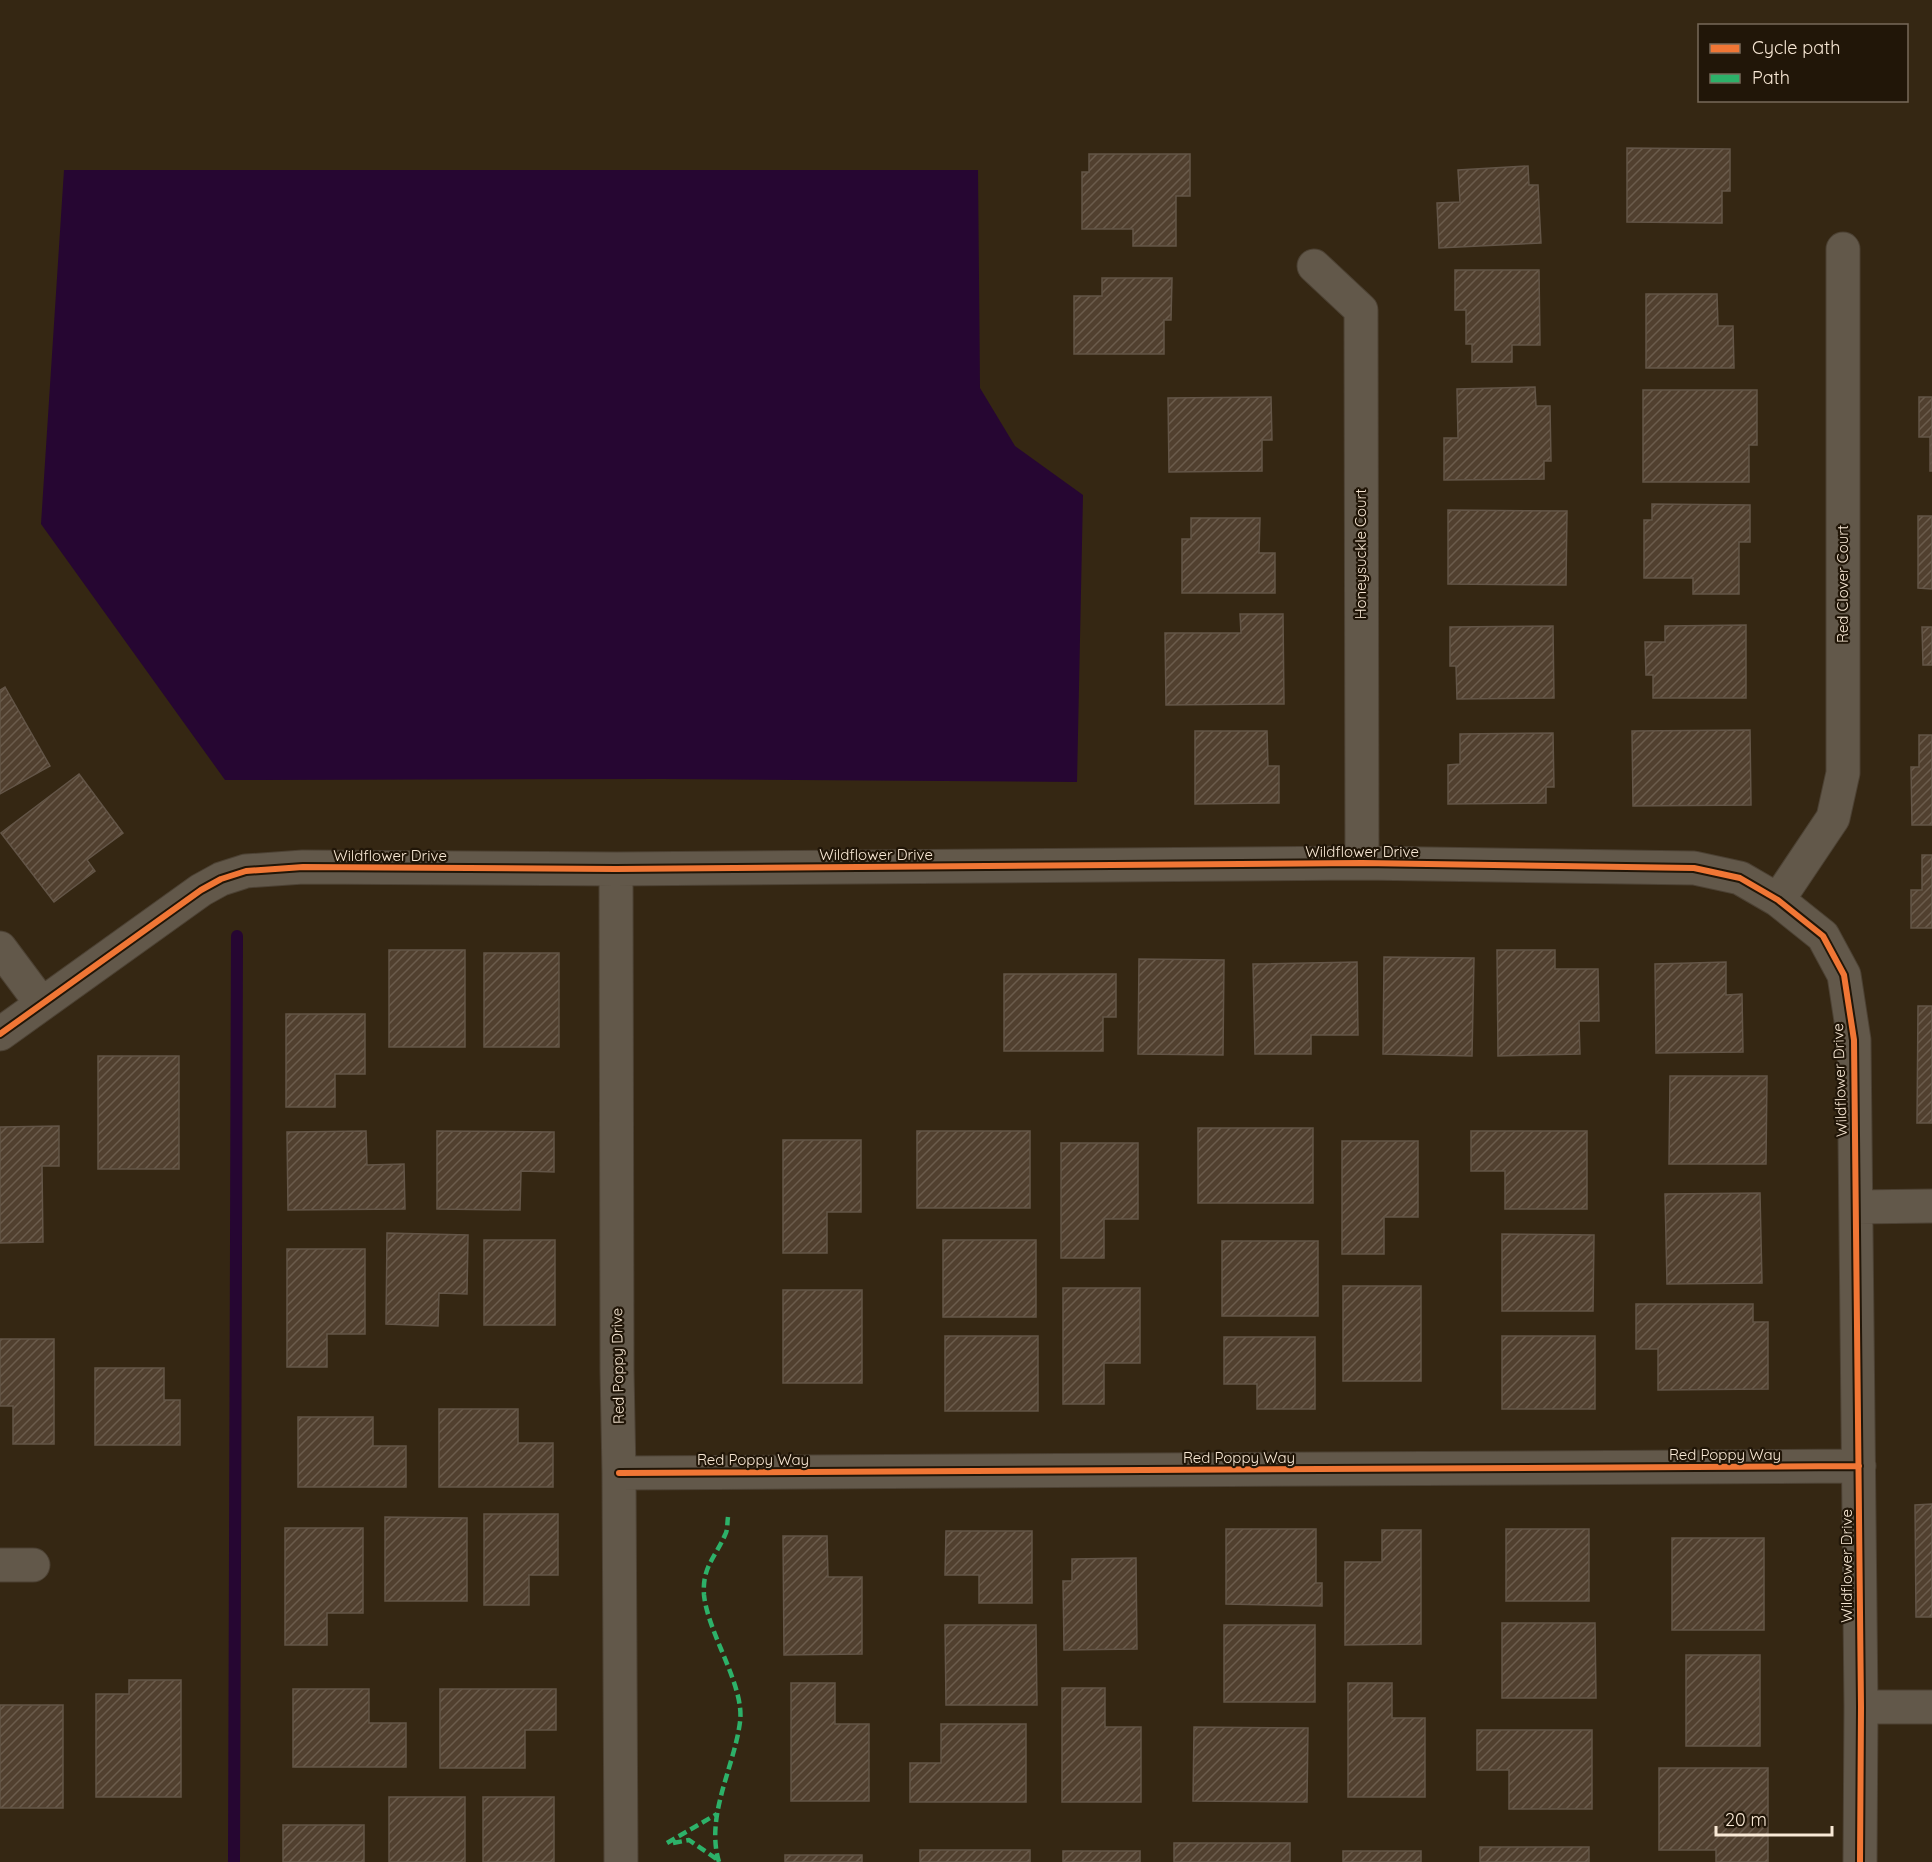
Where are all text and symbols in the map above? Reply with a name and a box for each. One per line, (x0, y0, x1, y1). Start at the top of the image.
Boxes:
legend (1698, 24, 1908, 102)
text: Cycle path (1752, 36, 1840, 59)
text: Path (1752, 66, 1790, 89)
street label: Honeysuckle Court (1351, 489, 1370, 619)
street label: Red Clover Court (1833, 525, 1852, 643)
street label: Wildflower Drive (1305, 842, 1419, 861)
street label: Wildflower Drive (819, 845, 933, 864)
street label: Wildflower Drive (333, 846, 447, 865)
street label: Wildflower Drive (1828, 1023, 1851, 1137)
street label: Red Poppy Drive (607, 1308, 628, 1424)
street label: Red Poppy Way (1669, 1445, 1781, 1464)
street label: Red Poppy Way (1183, 1448, 1295, 1467)
street label: Red Poppy Way (697, 1450, 809, 1469)
street label: Wildflower Drive (1837, 1509, 1856, 1623)
scale bar (1716, 1799, 1832, 1837)
text: 20 m (1725, 1808, 1767, 1831)

